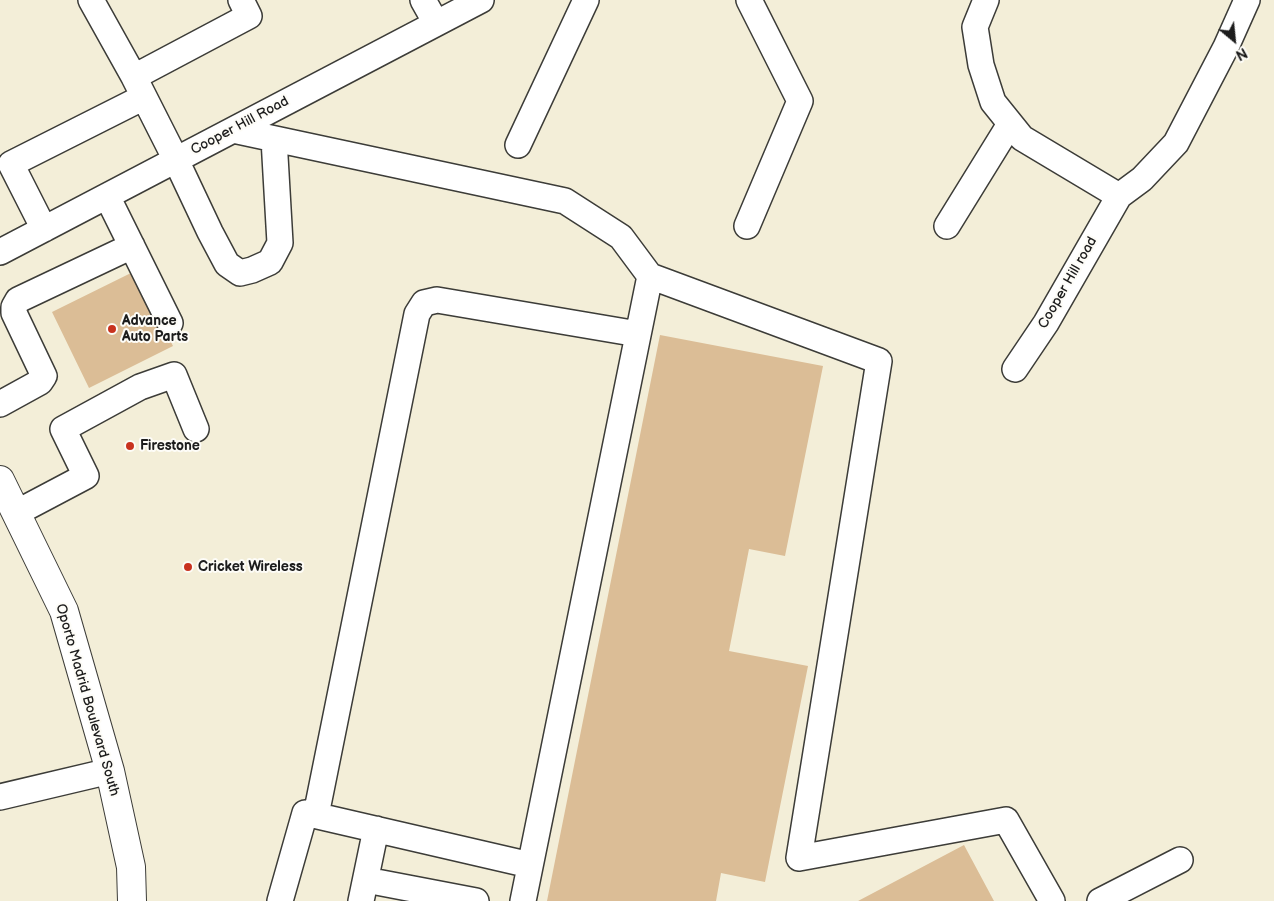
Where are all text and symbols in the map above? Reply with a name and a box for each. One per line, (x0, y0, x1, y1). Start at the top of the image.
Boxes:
north arrow (1209, 15, 1259, 65)
text: N (1233, 44, 1250, 64)
street label: Cooper Hill Road (188, 93, 292, 159)
street label: Cooper Hill road (1035, 234, 1101, 332)
place label: Advance Auto Parts (122, 313, 188, 346)
marker: Advance Auto Parts (106, 323, 118, 335)
place label: Firestone (140, 438, 200, 454)
marker: Firestone (124, 440, 136, 452)
place label: Cricket Wireless (198, 559, 303, 575)
marker: Cricket Wireless (182, 561, 194, 573)
street label: Oporto Madrid Boulevard South (51, 602, 123, 798)

